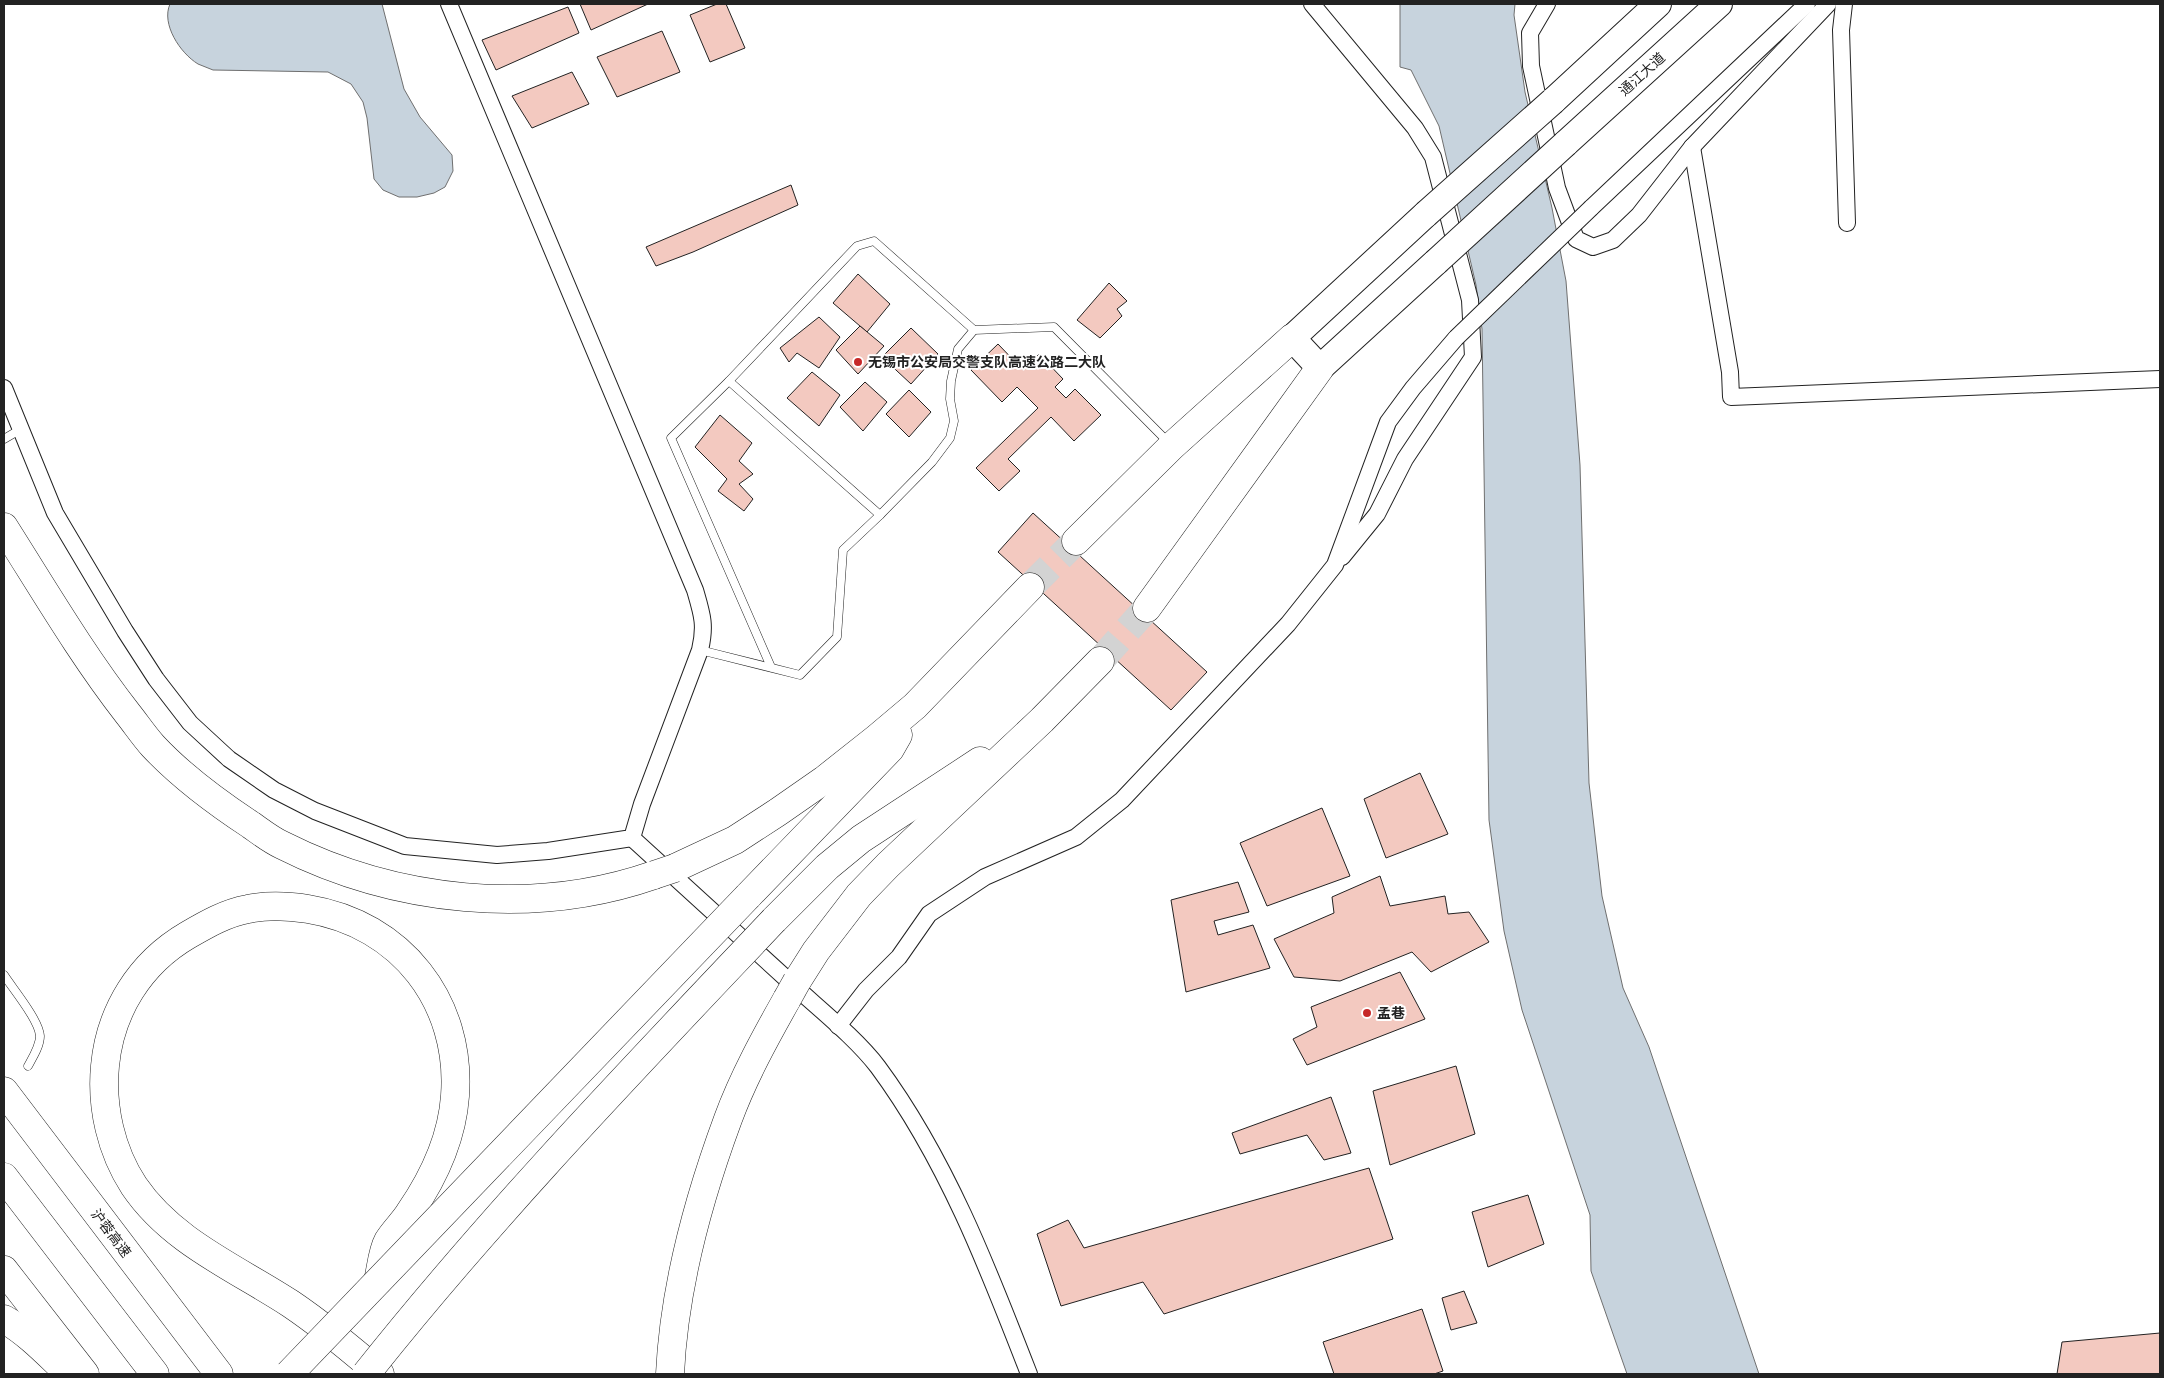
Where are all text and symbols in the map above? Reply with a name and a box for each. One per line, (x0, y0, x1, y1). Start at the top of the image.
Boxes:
street label: 通江大道 (1615, 49, 1669, 99)
place label: 无锡市公安局交警支队高速公路二大队 (868, 353, 1106, 371)
marker: 无锡市公安局交警支队高速公路二大队 (852, 356, 864, 368)
place label: 孟巷 (1377, 1004, 1405, 1022)
marker: 孟巷 (1361, 1007, 1373, 1019)
street label: 沪蓉高速 (87, 1205, 135, 1261)

